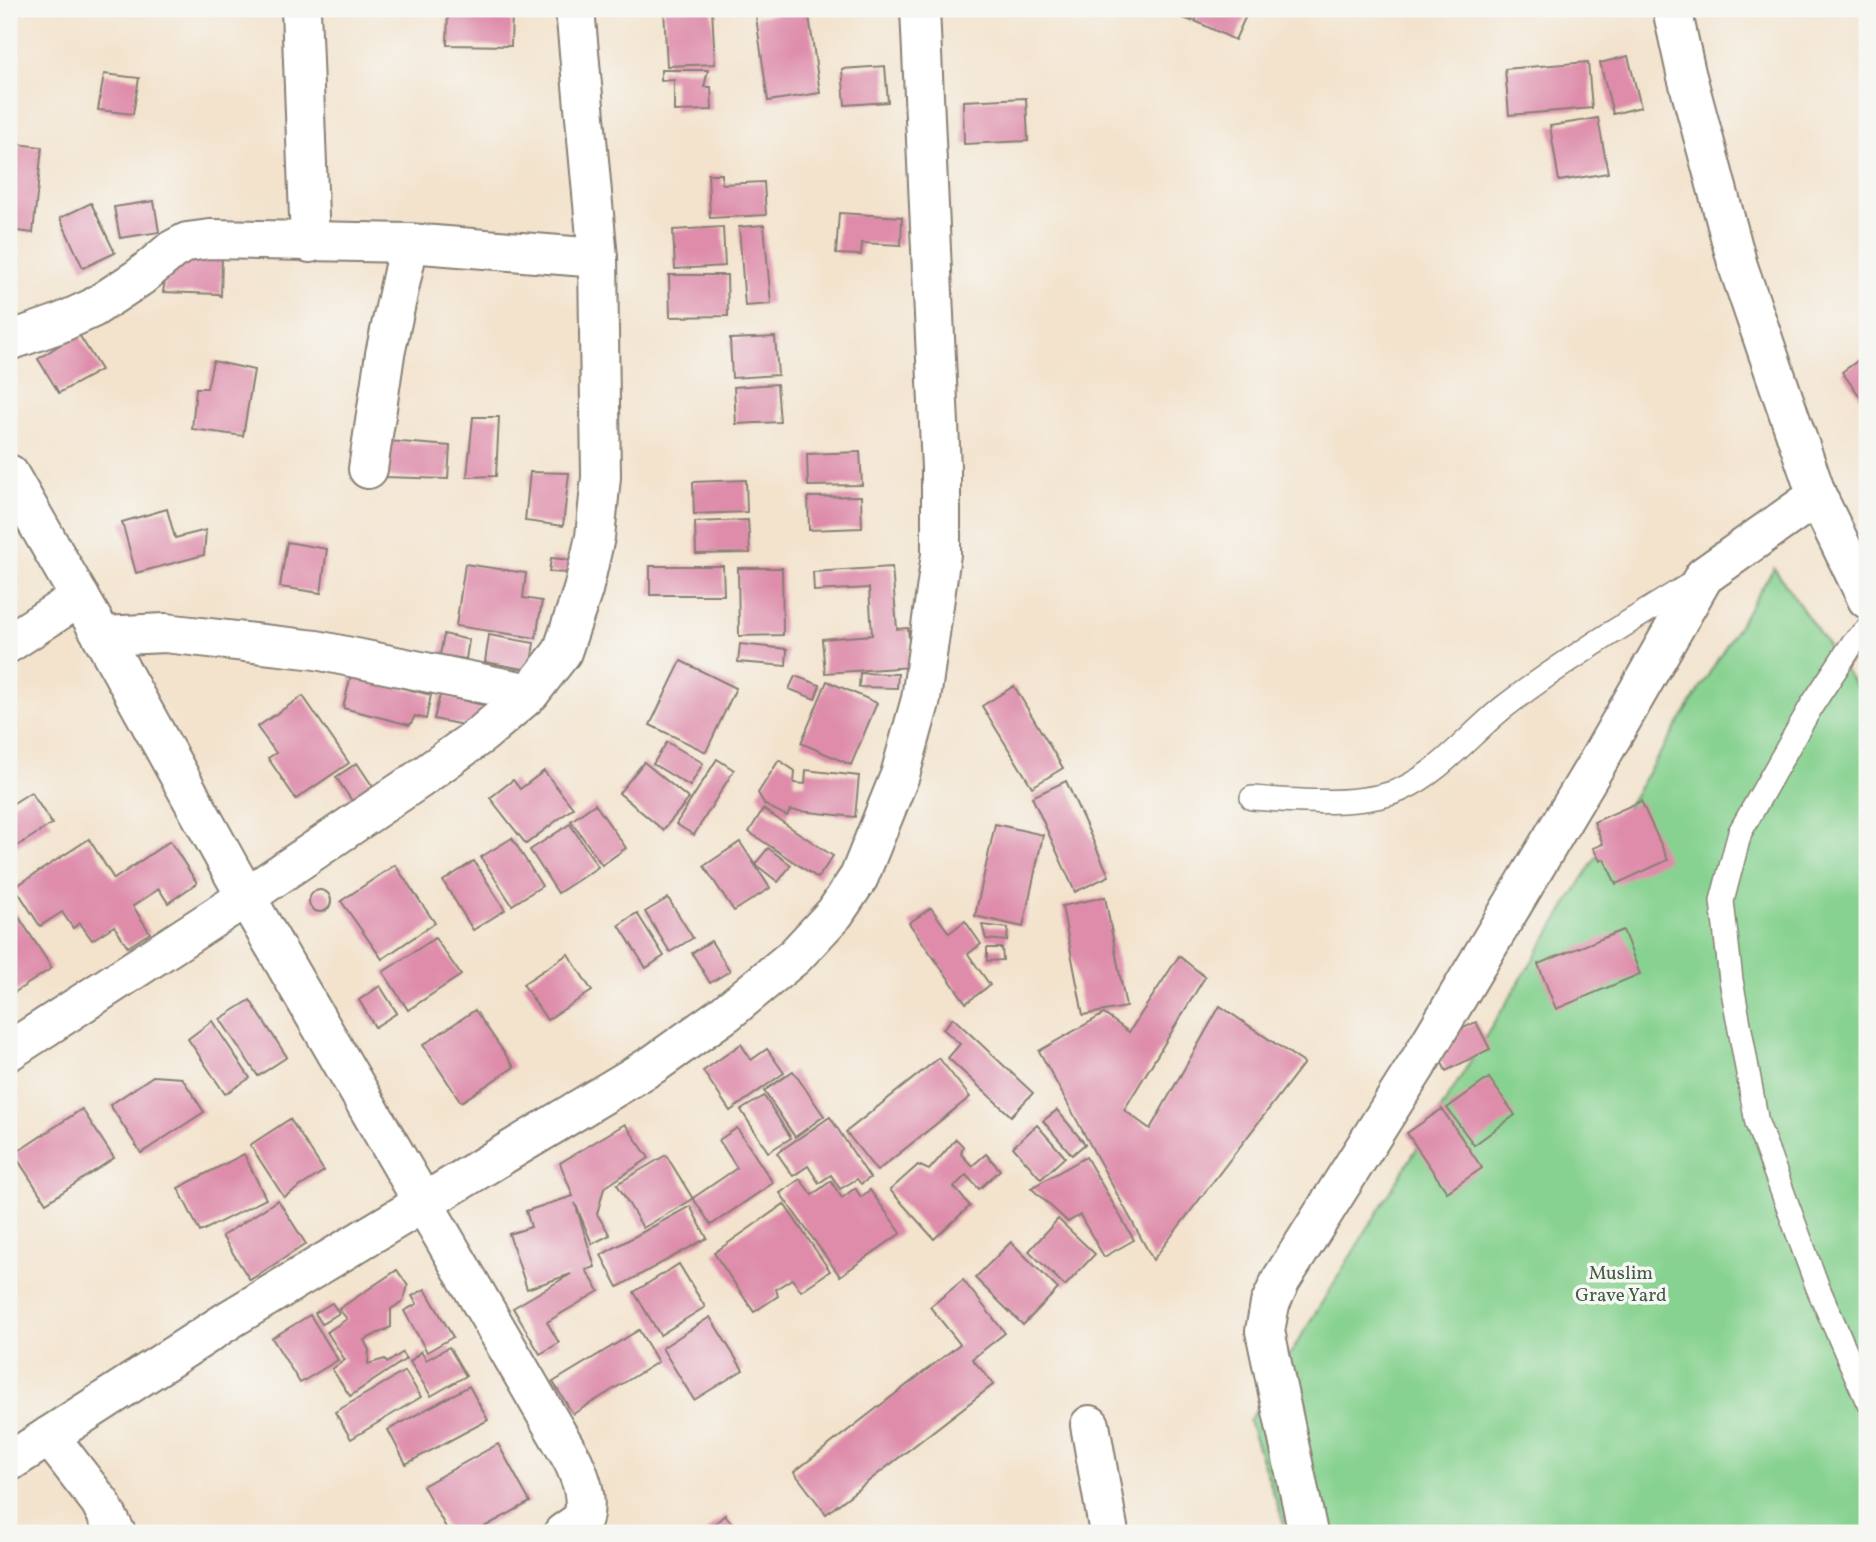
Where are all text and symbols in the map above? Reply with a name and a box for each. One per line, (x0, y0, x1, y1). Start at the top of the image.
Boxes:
park label: Muslim Grave Yard (1575, 1261, 1667, 1309)

